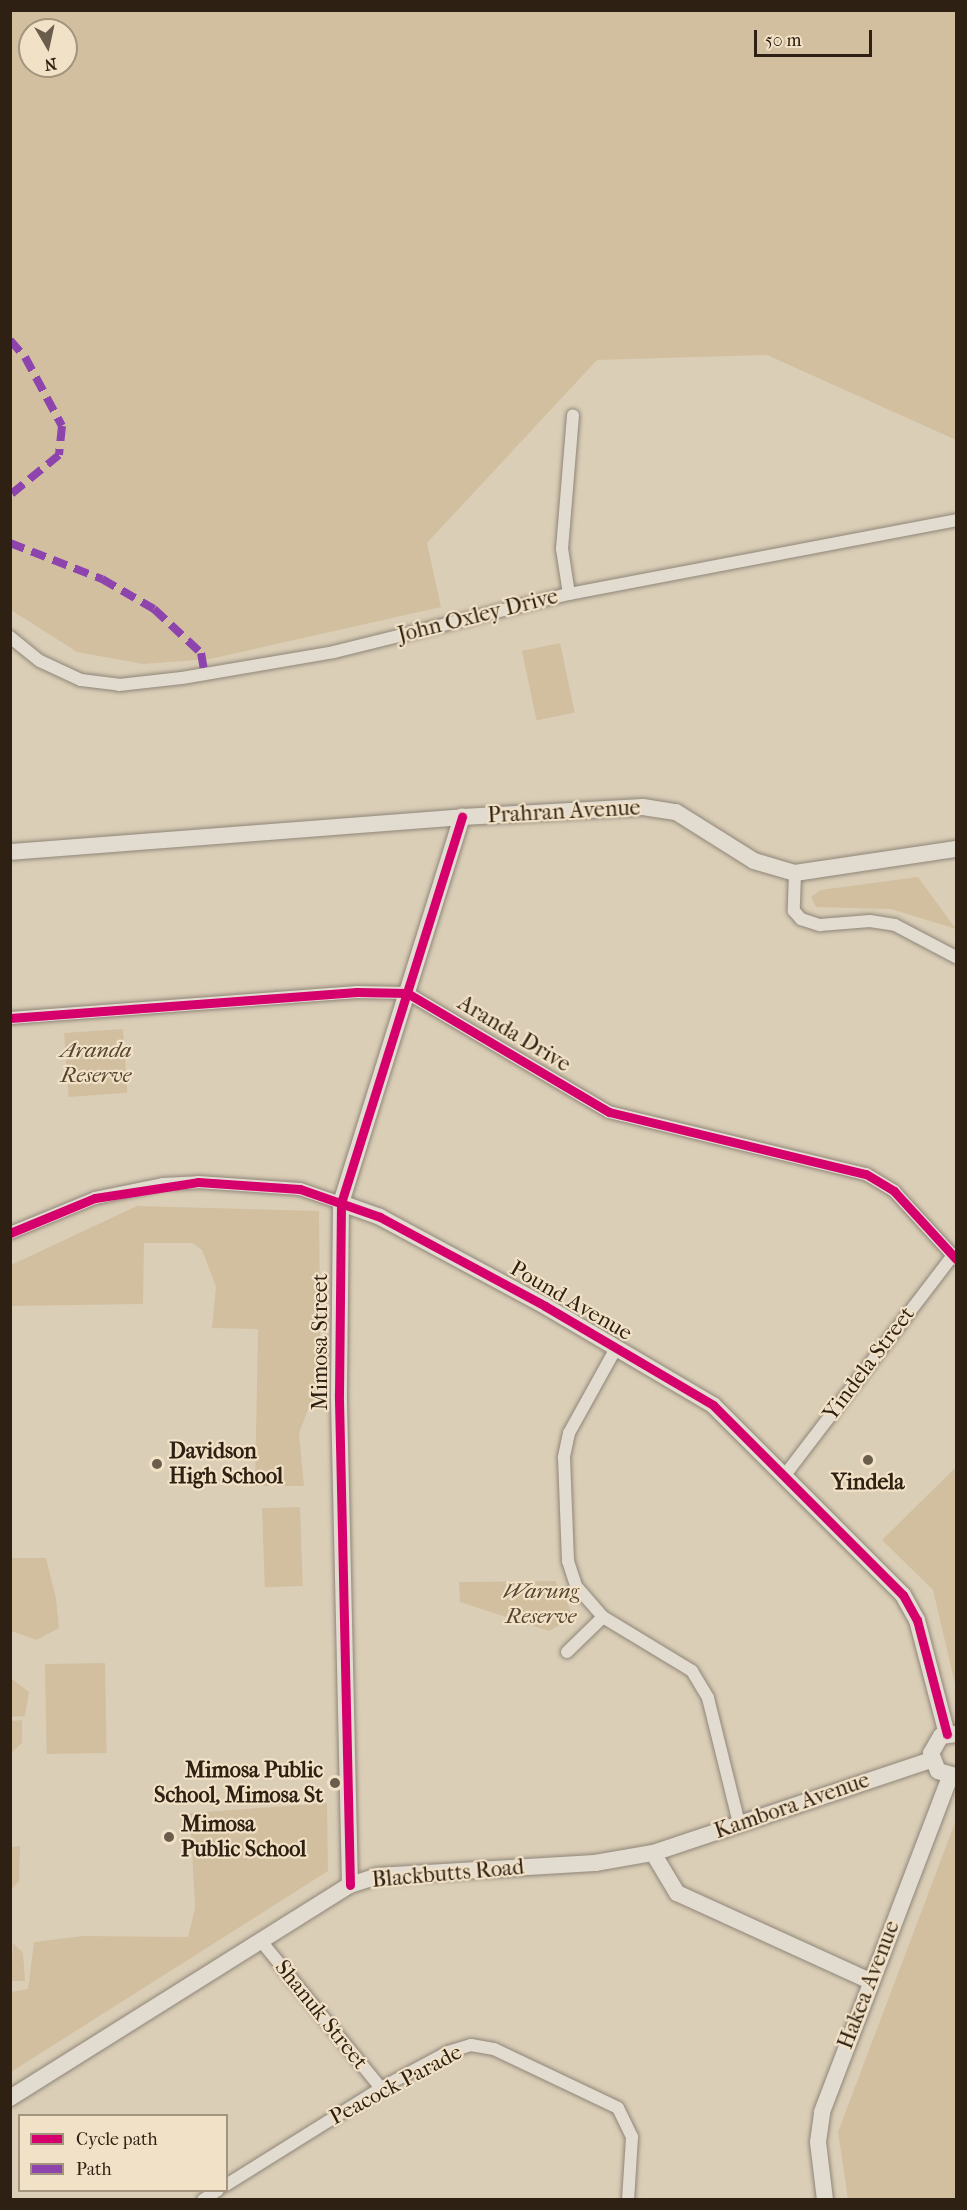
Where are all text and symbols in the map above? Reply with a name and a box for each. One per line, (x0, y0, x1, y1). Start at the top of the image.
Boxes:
north arrow (18, 18, 78, 78)
scale bar (757, 18, 876, 56)
text: 50 m (765, 30, 801, 51)
text: N (43, 54, 58, 75)
street label: John Oxley Drive (395, 583, 561, 649)
street label: Prahran Avenue (487, 795, 641, 829)
street label: Aranda Drive (453, 990, 575, 1078)
park label: Aranda Reserve (60, 1037, 132, 1088)
street label: Pound Avenue (505, 1255, 637, 1347)
street label: Mimosa Street (308, 1273, 334, 1411)
street label: Yindela Street (818, 1302, 920, 1426)
place label: Davidson High School (169, 1438, 283, 1490)
marker: Yindela (861, 1453, 875, 1467)
marker: Davidson High School (150, 1457, 164, 1471)
place label: Yindela (831, 1470, 905, 1496)
park label: Warung Reserve (503, 1578, 579, 1630)
place label: Mimosa Public School, Mimosa St (154, 1757, 323, 1808)
street label: Kambora Avenue (711, 1767, 873, 1845)
marker: Mimosa Public School, Mimosa St (328, 1776, 342, 1790)
place label: Mimosa Public School (181, 1811, 306, 1862)
marker: Mimosa Public School (162, 1830, 176, 1844)
street label: Blackbutts Road (371, 1854, 525, 1894)
street label: Hakea Avenue (832, 1917, 906, 2053)
street label: Shanuk Street (269, 1955, 373, 2075)
street label: Peacock Parade (325, 2039, 467, 2131)
legend (18, 2114, 228, 2192)
text: Cycle path (76, 2129, 157, 2150)
text: Path (76, 2159, 112, 2180)

